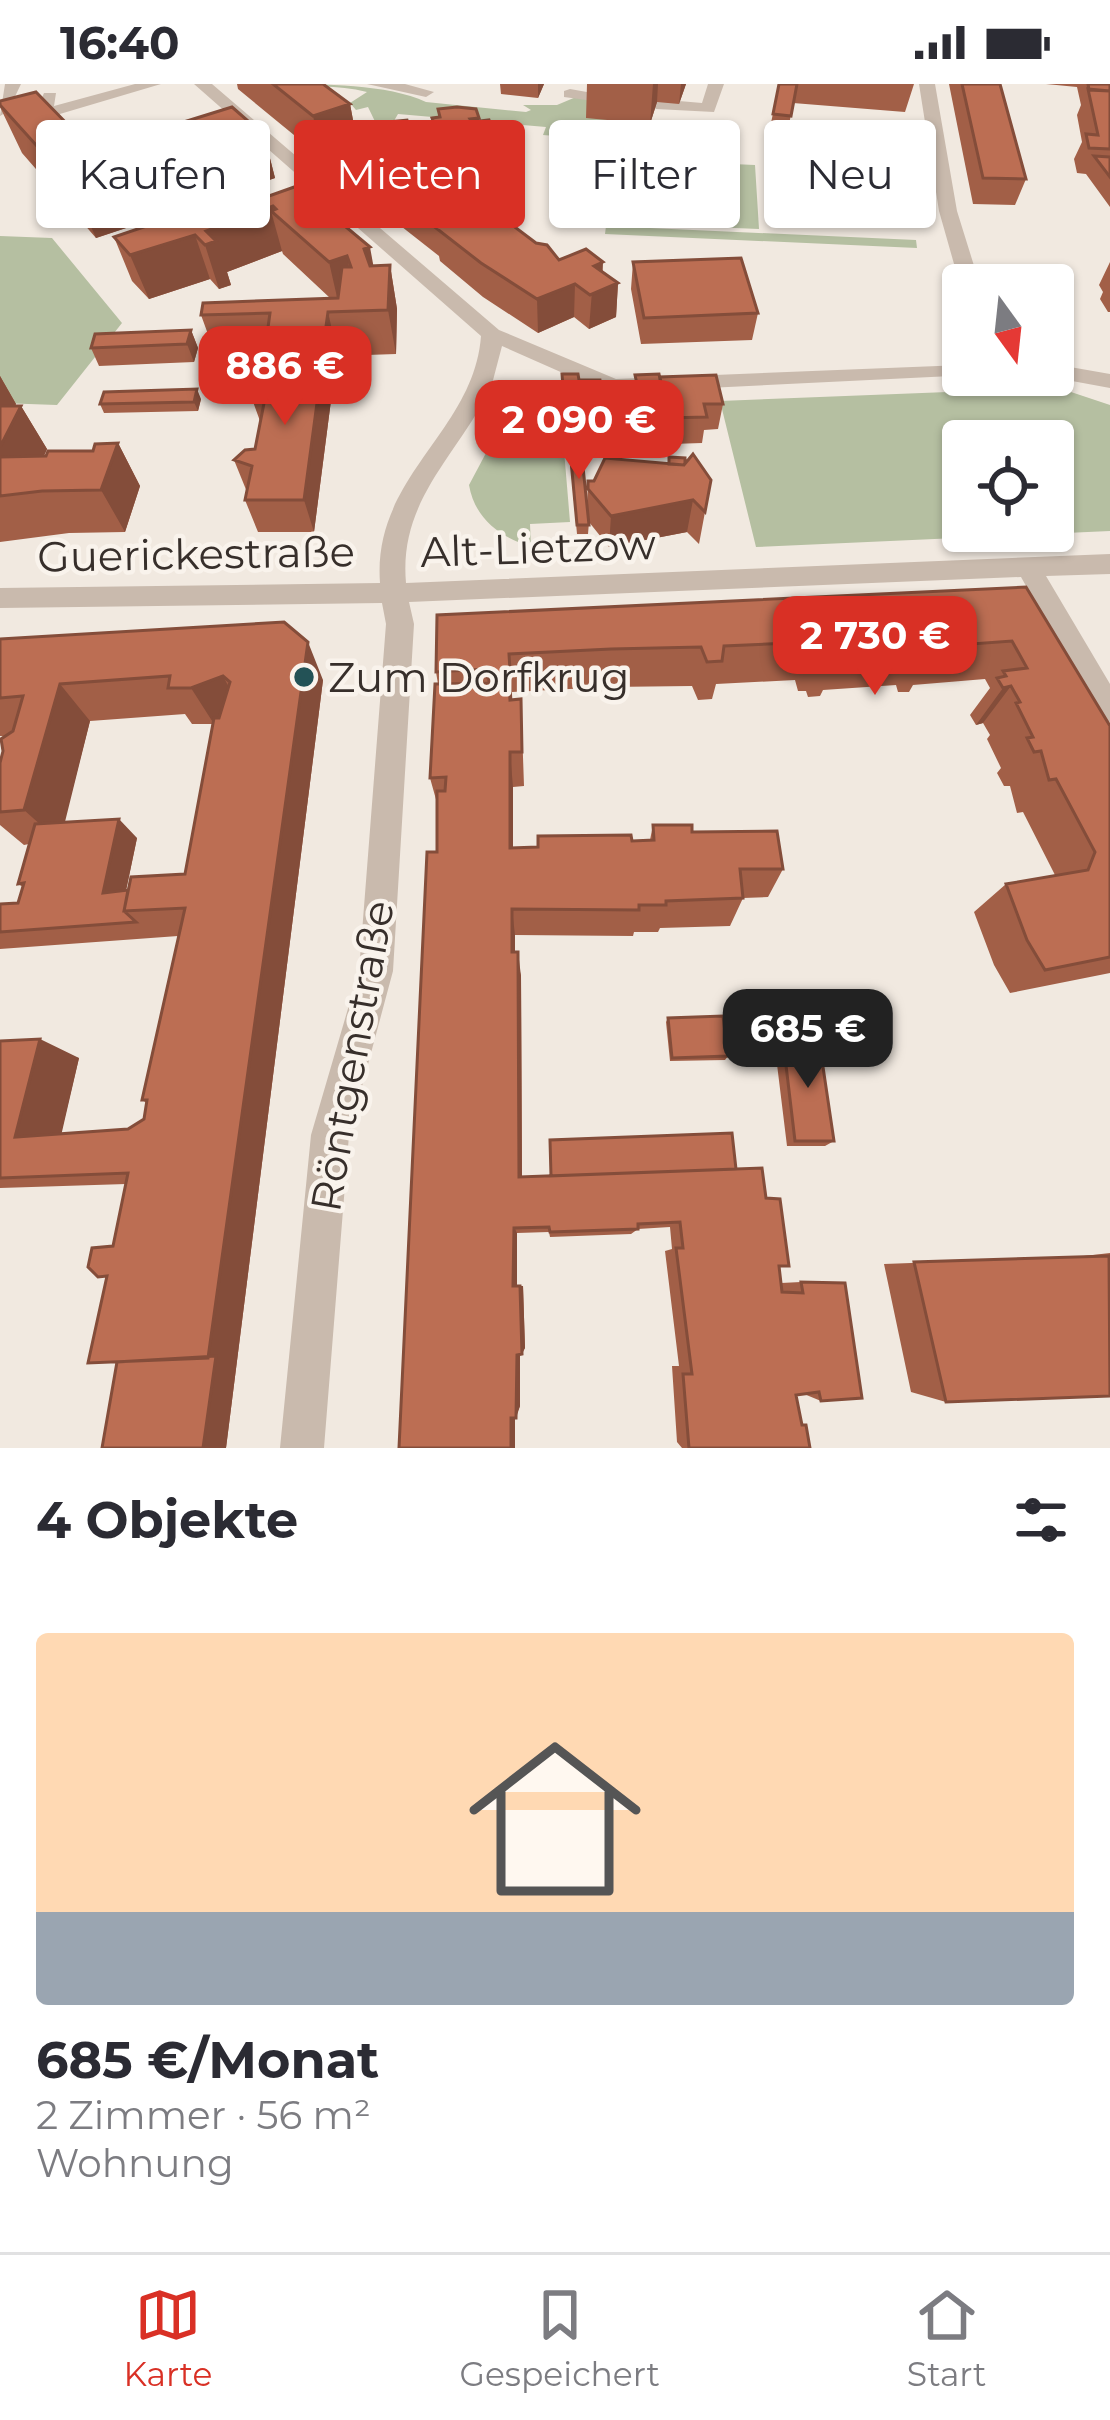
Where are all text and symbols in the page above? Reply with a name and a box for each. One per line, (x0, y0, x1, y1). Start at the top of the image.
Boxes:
text: 16:40 (60, 15, 180, 70)
chip: Kaufen (36, 120, 270, 228)
chip: Mieten (294, 120, 525, 228)
chip: Filter (549, 120, 740, 228)
chip: Neu (764, 120, 936, 228)
north arrow (942, 264, 1074, 396)
map controls (942, 264, 1074, 552)
pin: 886 € (201, 326, 369, 428)
text: 886 € (226, 341, 345, 389)
pin: 2 090 € (468, 380, 690, 482)
text: 2 090 € (502, 395, 656, 443)
button: locate (942, 420, 1074, 552)
street label: Alt-Lietzow (419, 518, 657, 578)
street label: Guerickestraße (37, 525, 355, 583)
pin: 2 730 € (764, 596, 986, 698)
text: 2 730 € (800, 611, 950, 659)
place label: Zum Dorfkrug (328, 651, 630, 703)
marker: Zum Dorfkrug (291, 664, 317, 690)
street label: Röntgenstraße (299, 896, 405, 1216)
pin: 685 € (724, 989, 892, 1091)
text: 685 € (750, 1004, 866, 1052)
icon: filters (1008, 1487, 1074, 1553)
text: 4 Objekte (36, 1489, 298, 1551)
icon: home (447, 1711, 663, 1927)
text: 685 €/Monat (36, 2029, 379, 2091)
text: 2 Zimmer · 56 m² (36, 2091, 371, 2139)
text: Wohnung (36, 2139, 234, 2187)
tab: Karte (124, 2282, 212, 2394)
tab: Gespeichert (459, 2282, 660, 2394)
tab: Start (907, 2282, 986, 2394)

